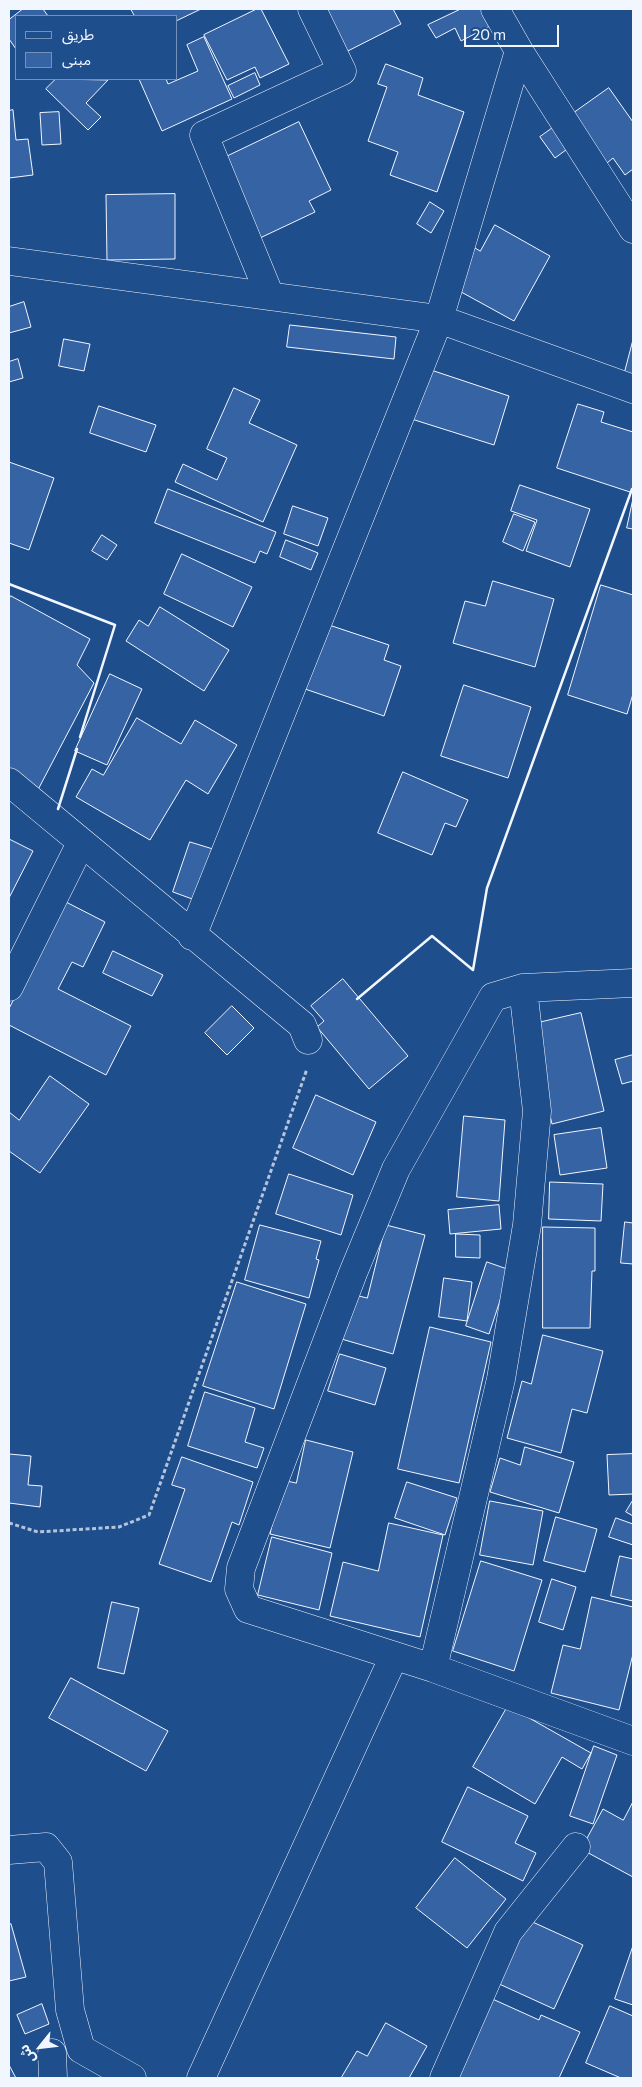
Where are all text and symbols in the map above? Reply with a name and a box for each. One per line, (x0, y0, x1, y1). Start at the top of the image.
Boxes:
legend (15, 15, 178, 80)
scale bar (467, 15, 562, 47)
text: طريق (62, 25, 94, 43)
text: 20 m (472, 25, 506, 43)
text: مبنى (62, 50, 91, 68)
north arrow (15, 2022, 65, 2072)
text: ش (14, 2042, 39, 2067)

